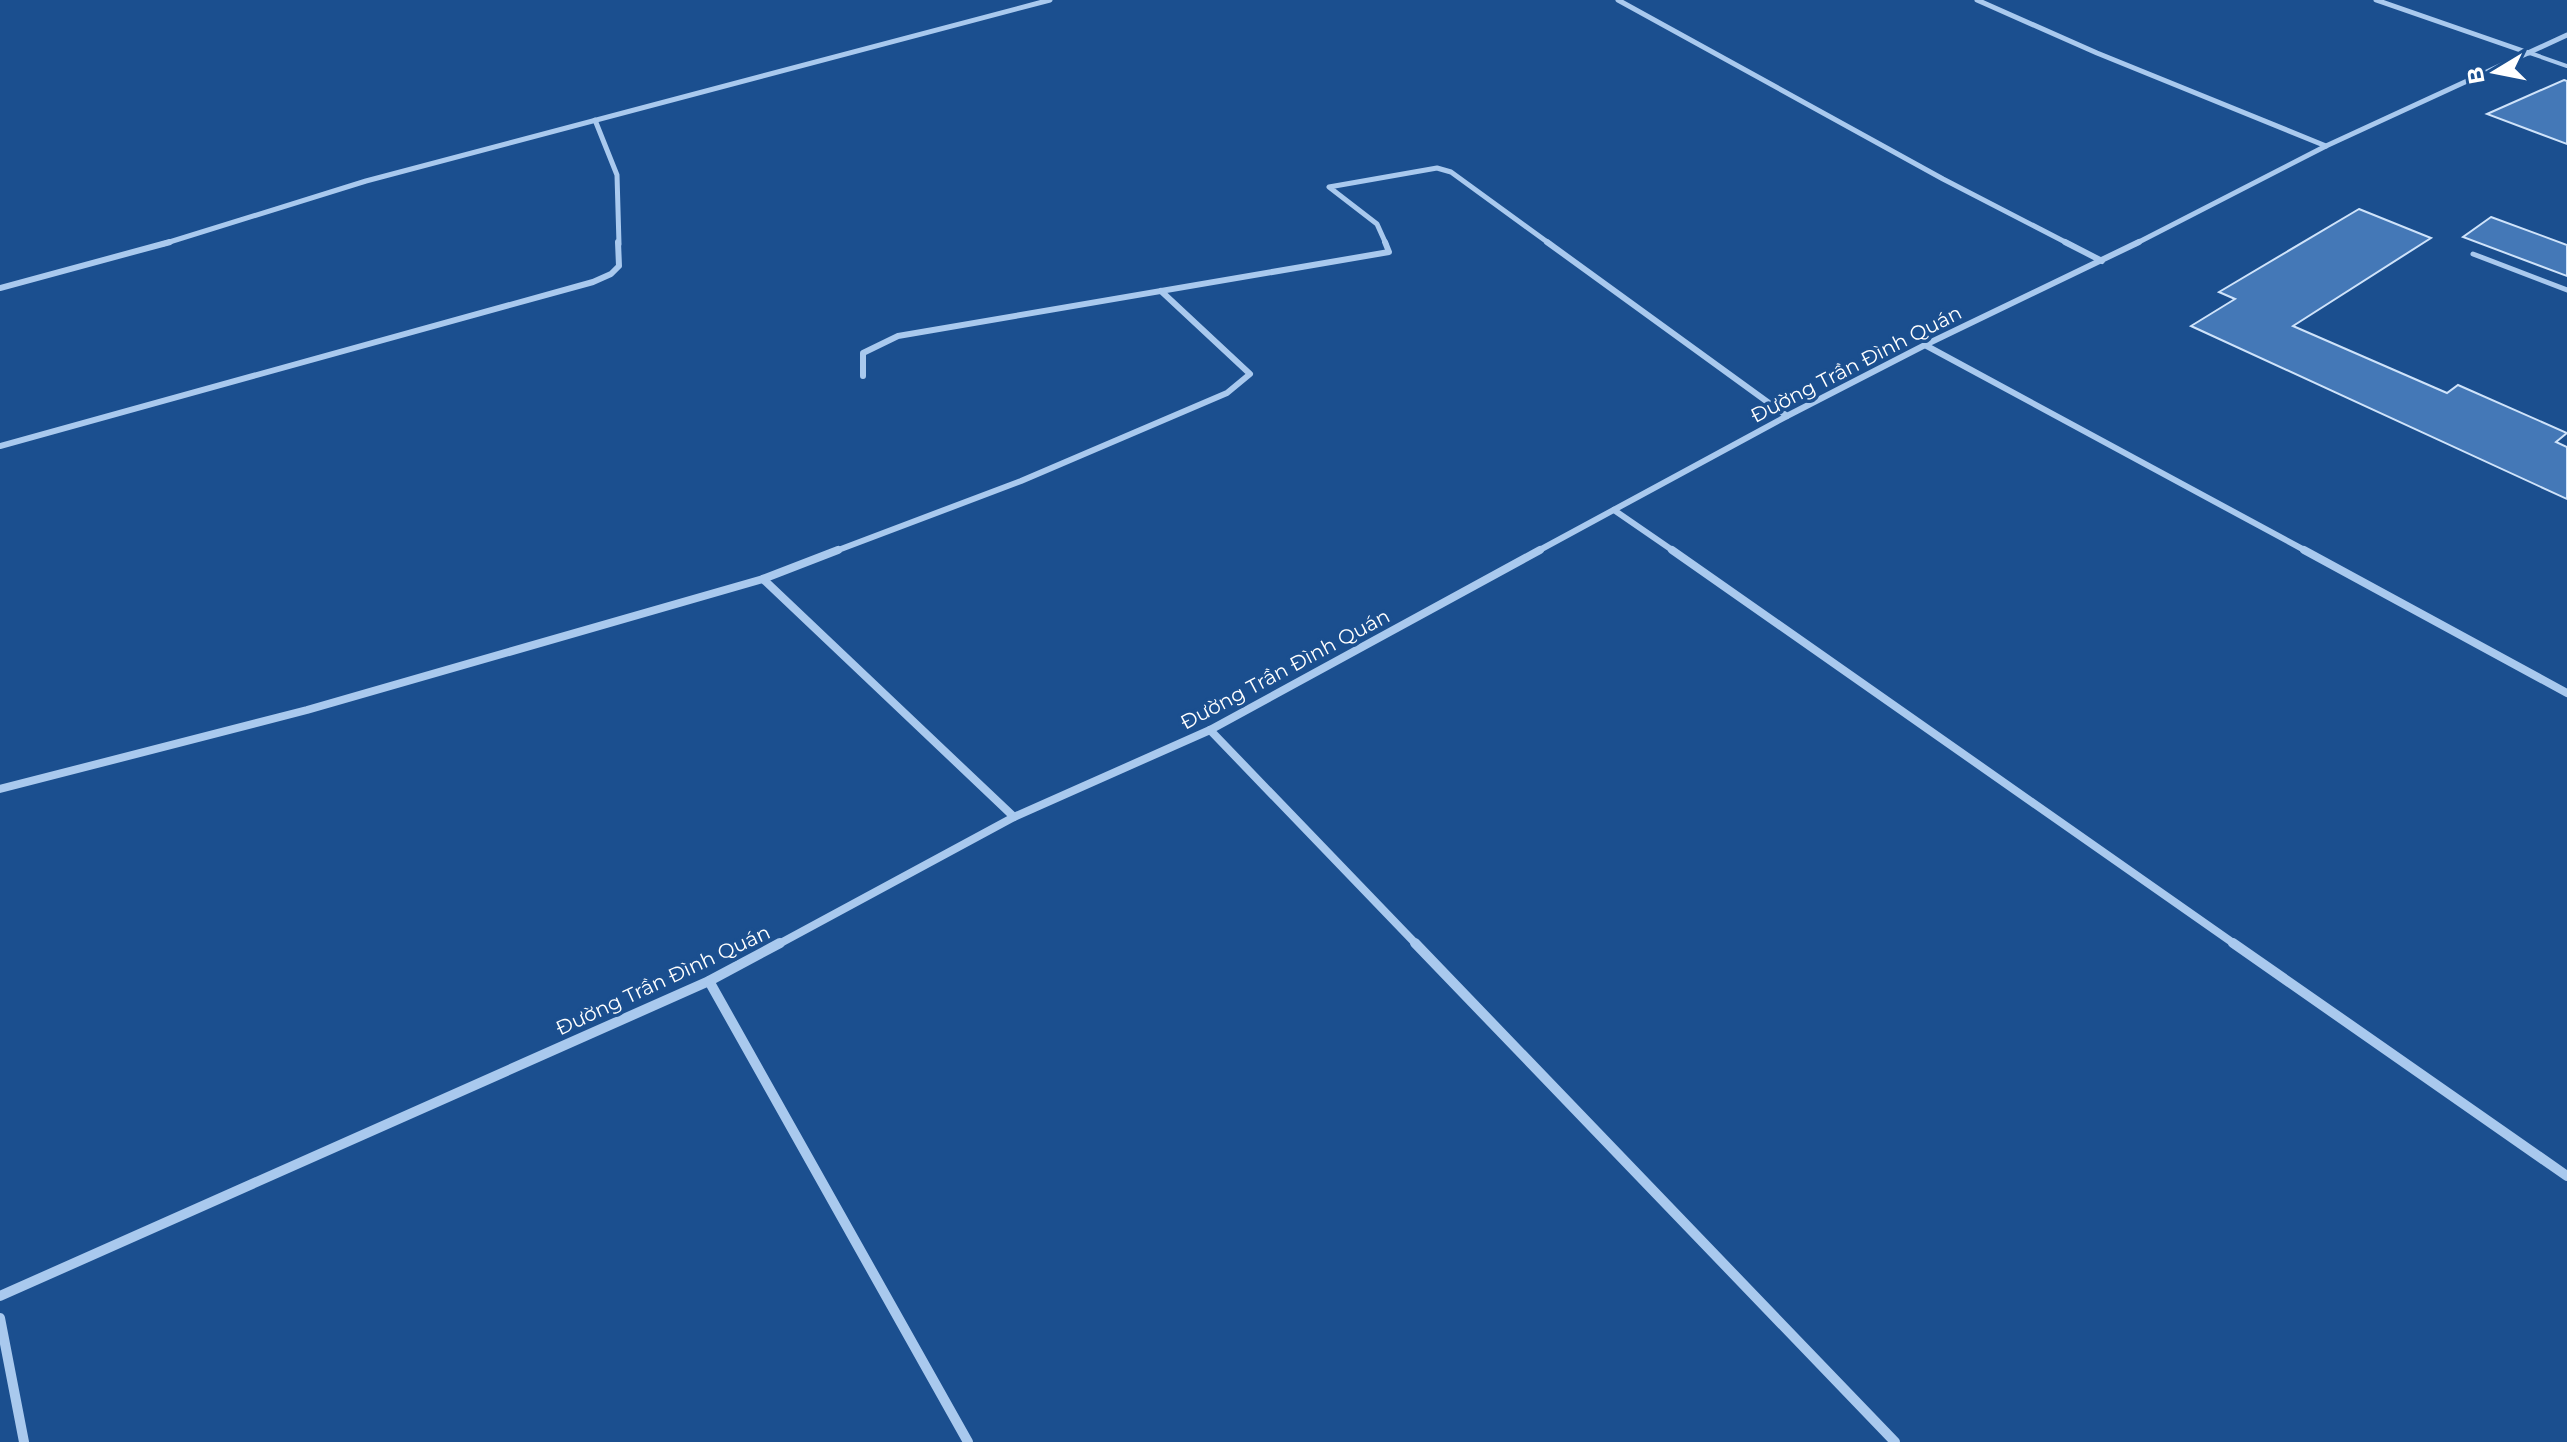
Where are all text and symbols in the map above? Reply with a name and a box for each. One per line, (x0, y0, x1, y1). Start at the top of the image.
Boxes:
north arrow (2455, 32, 2535, 112)
text: B (2461, 65, 2491, 86)
street label: Đường Trần Đình Quán (1746, 300, 1966, 428)
street label: Đường Trần Đình Quán (1176, 604, 1394, 734)
street label: Đường Trần Đình Quán (552, 920, 774, 1040)

